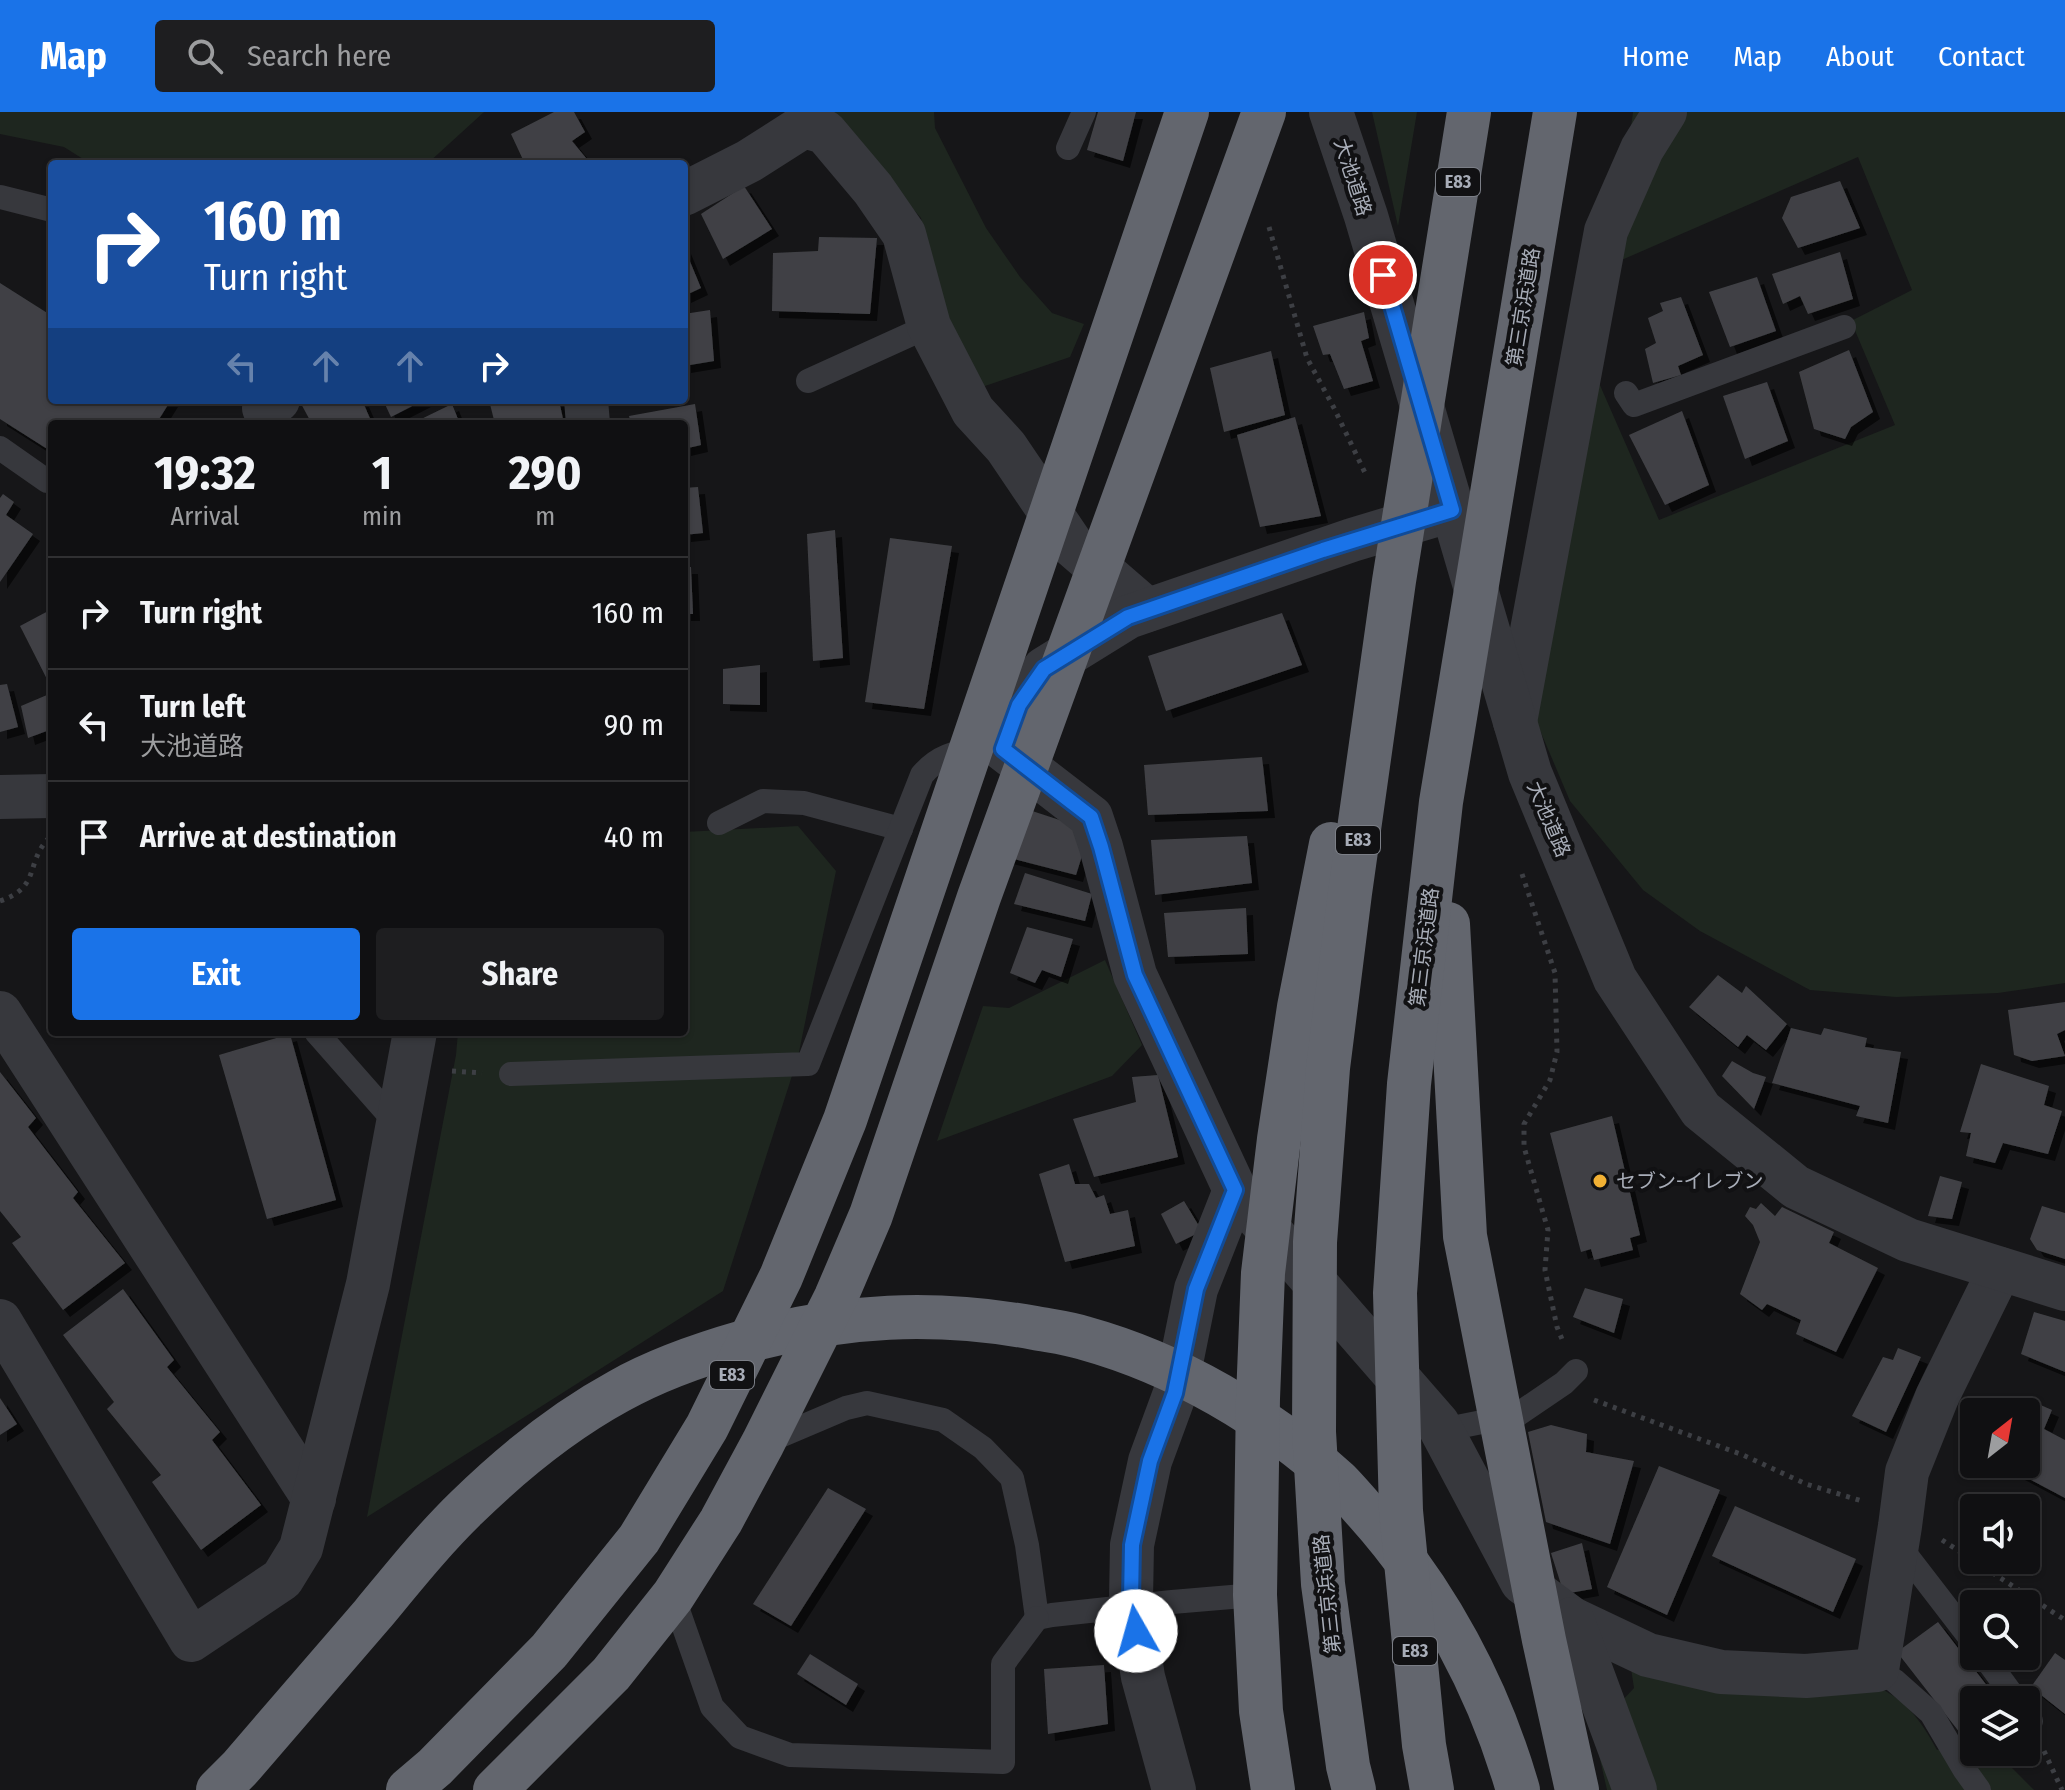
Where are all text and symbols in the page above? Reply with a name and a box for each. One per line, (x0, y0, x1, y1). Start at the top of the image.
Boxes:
search box (155, 20, 715, 92)
text: Map (40, 33, 107, 79)
icon: search (183, 34, 227, 78)
text: Search here (247, 38, 391, 74)
text: Home (1622, 40, 1689, 73)
text: Map (1733, 40, 1782, 73)
text: About (1826, 40, 1894, 73)
text: Contact (1938, 40, 2025, 73)
street label: 大池道路 (1329, 135, 1377, 219)
road number: E83 (1436, 168, 1480, 196)
text: 160 m (204, 188, 342, 255)
icon: right (72, 192, 176, 296)
pin (1349, 241, 1417, 309)
street label: 第三京浜道路 (1502, 246, 1544, 368)
icon: arrive (1361, 253, 1405, 297)
text: Turn right (204, 256, 347, 300)
icon: left (220, 344, 264, 388)
icon: ahead (304, 344, 348, 388)
icon: ahead (388, 344, 432, 388)
icon: right (472, 344, 516, 388)
text: 19:32 (154, 444, 256, 502)
text: 1 (372, 444, 392, 502)
text: 290 (509, 444, 582, 502)
text: Arrival (171, 501, 240, 532)
text: min (362, 501, 402, 532)
text: m (535, 501, 555, 532)
icon: right (72, 591, 116, 635)
text: Turn right (140, 595, 262, 631)
text: 160 m (592, 595, 664, 631)
text: Turn left (140, 689, 246, 725)
icon: left (72, 703, 116, 747)
text: 90 m (604, 707, 664, 743)
text: 大池道路 (140, 731, 244, 762)
street label: 大池道路 (1522, 777, 1576, 861)
icon: arrive (72, 815, 116, 859)
text: Arrive at destination (140, 819, 397, 855)
text: 40 m (604, 819, 664, 855)
road number: E83 (1336, 826, 1380, 854)
street label: 第三京浜道路 (1405, 886, 1443, 1008)
button: Exit (72, 928, 360, 1020)
button: Share (376, 928, 664, 1020)
place label: セブン-イレブン (1616, 1169, 1763, 1193)
marker: セブン-イレブン (1591, 1172, 1609, 1190)
road number: E83 (710, 1361, 754, 1389)
north arrow (1960, 1398, 2040, 1478)
map controls (1960, 1398, 2040, 1766)
button: sound (1960, 1494, 2040, 1574)
street label: 第三京浜道路 (1309, 1533, 1345, 1655)
position arrow (1094, 1589, 1178, 1673)
button: search (1960, 1590, 2040, 1670)
road number: E83 (1393, 1637, 1437, 1665)
button: layers (1960, 1686, 2040, 1766)

